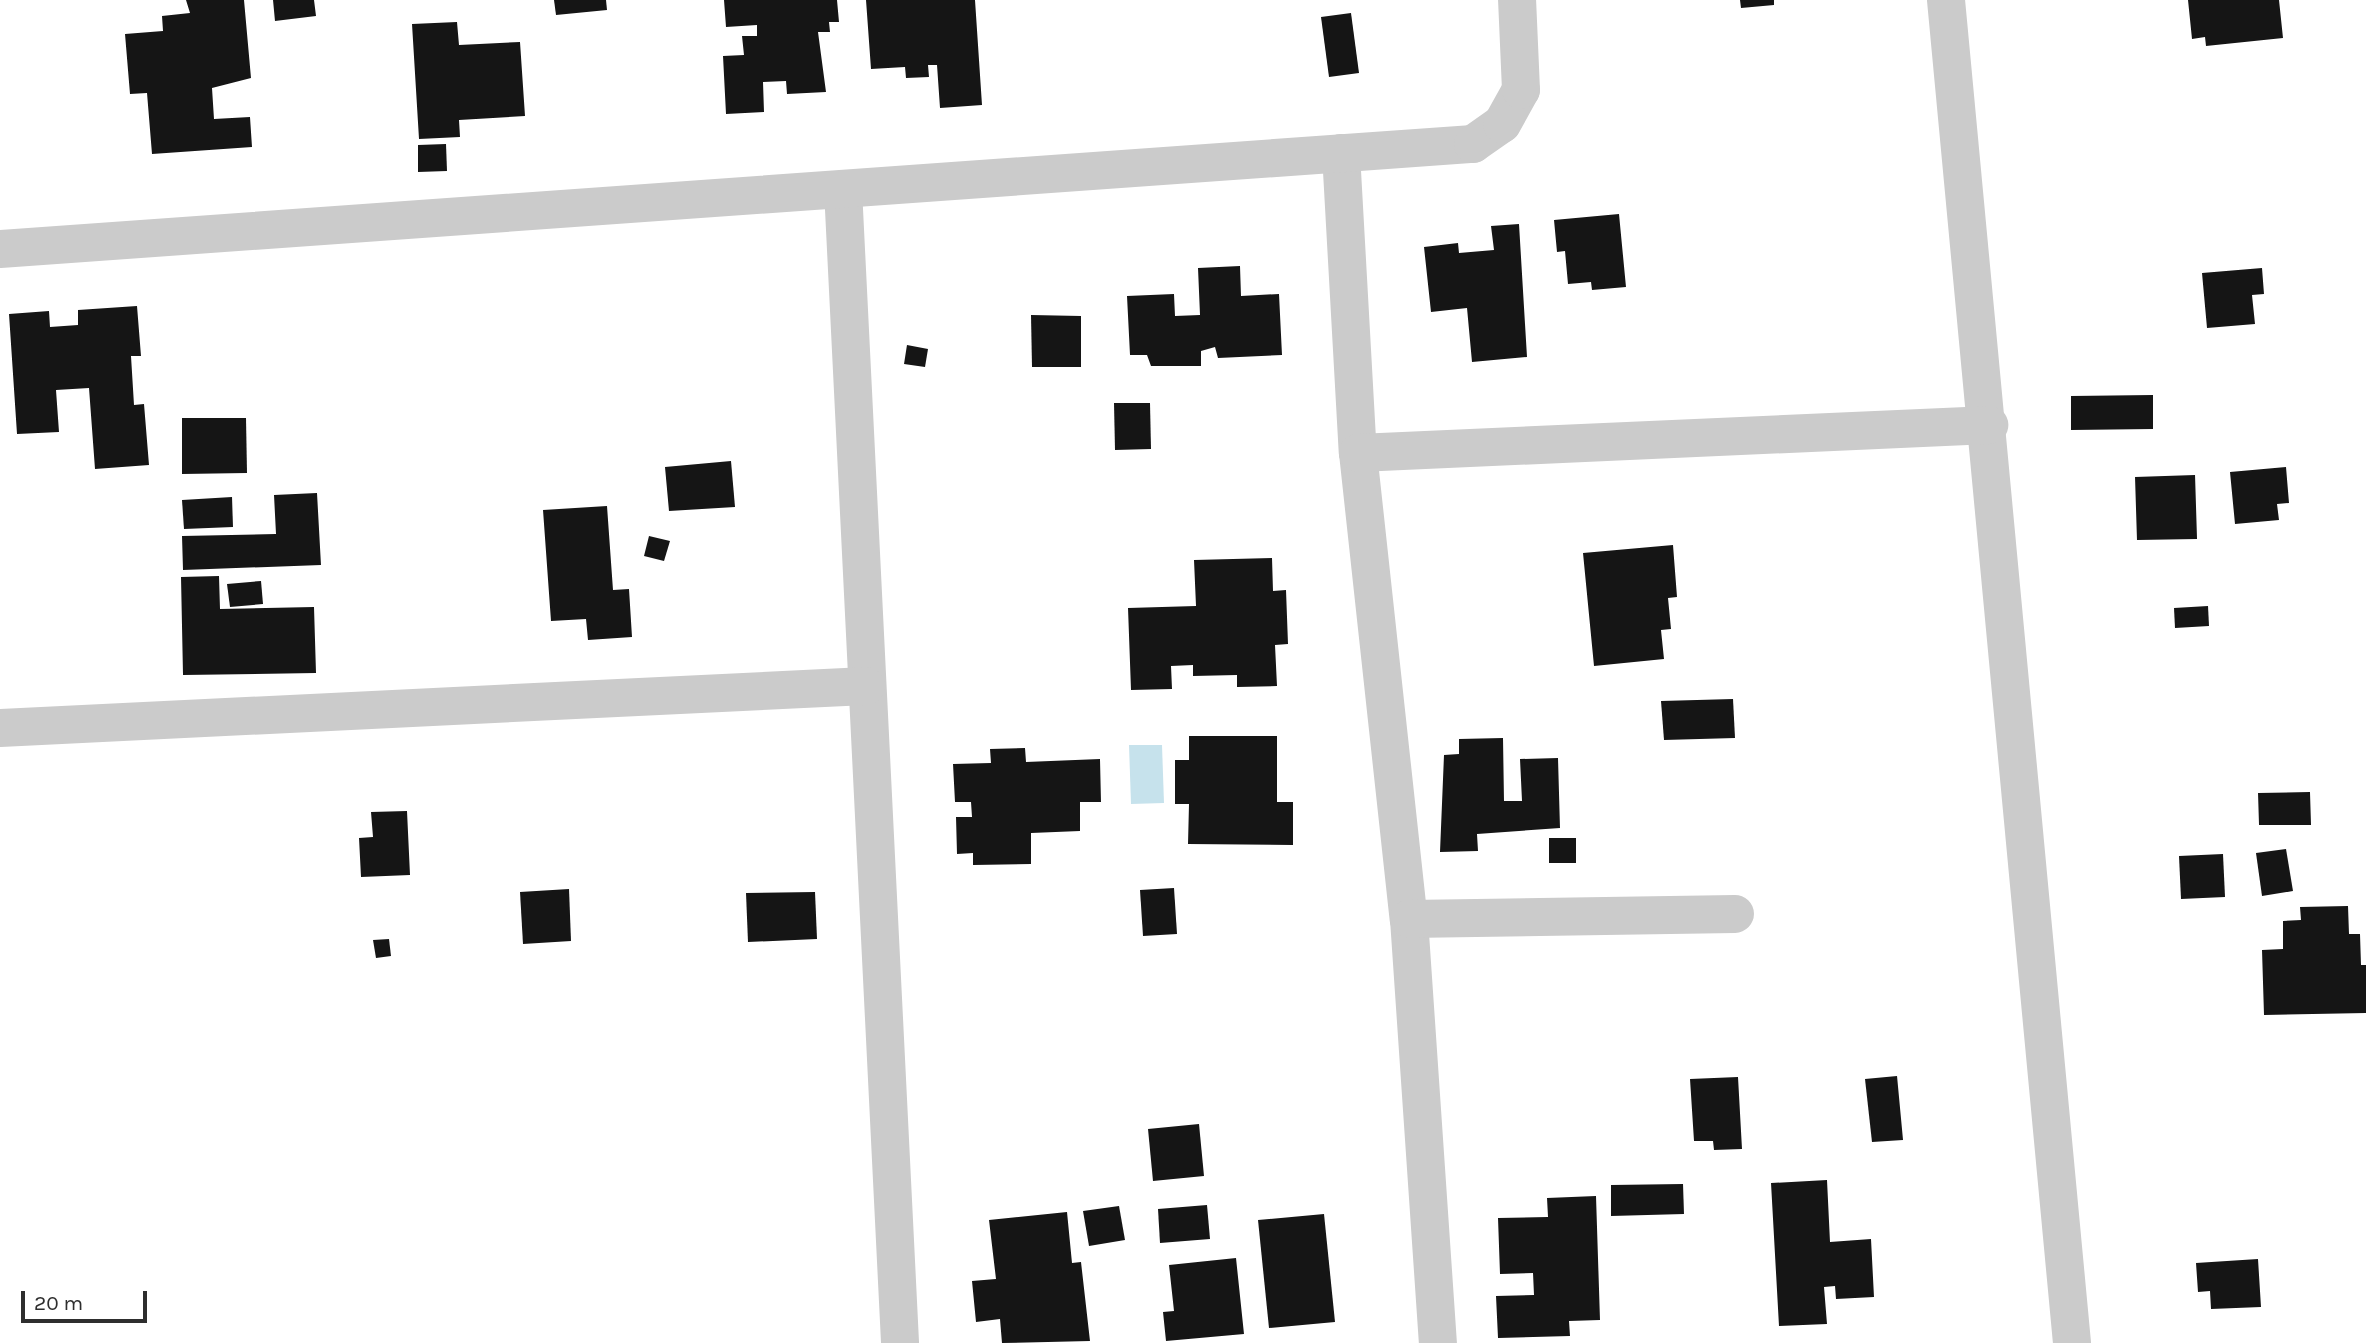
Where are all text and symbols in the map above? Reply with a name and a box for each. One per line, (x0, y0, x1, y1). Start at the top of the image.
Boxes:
scale bar (24, 1276, 150, 1320)
text: 20 m (34, 1291, 83, 1315)

